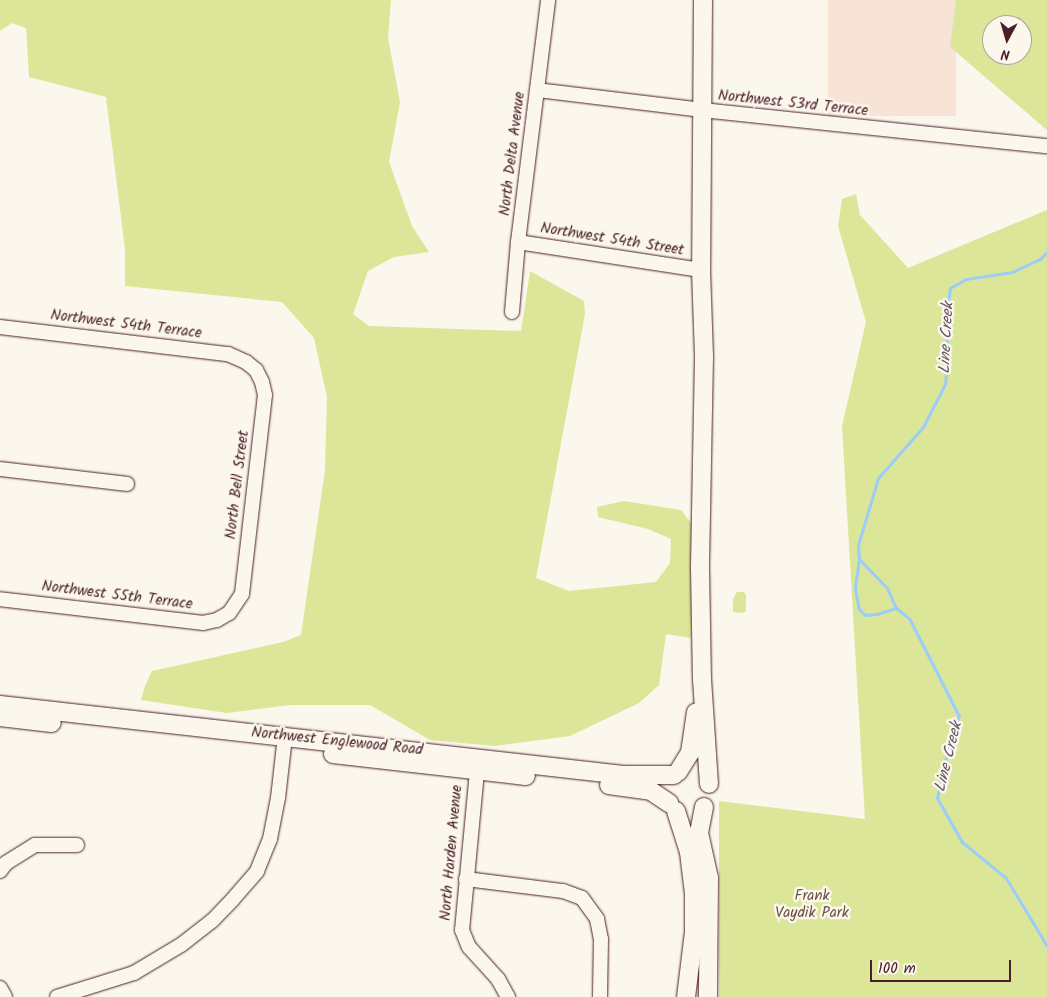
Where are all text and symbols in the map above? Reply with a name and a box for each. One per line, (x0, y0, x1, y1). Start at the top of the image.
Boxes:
north arrow (982, 15, 1032, 65)
text: N (1000, 43, 1011, 65)
street label: Northwest 53rd Terrace (717, 87, 869, 121)
street label: North Delta Avenue (496, 91, 530, 217)
street label: Northwest 54th Street (539, 220, 685, 260)
water label: Line Creek (936, 302, 958, 374)
street label: Northwest 54th Terrace (49, 307, 203, 343)
street label: North Bell Street (222, 430, 254, 540)
street label: Northwest 55th Terrace (40, 578, 194, 614)
water label: Line Creek (931, 720, 967, 794)
street label: Northwest Englewood Road (250, 724, 424, 760)
street label: North Harden Avenue (437, 784, 467, 922)
park label: Frank Vaydik Park (775, 887, 849, 922)
scale bar (872, 950, 1013, 982)
text: 100 m (878, 957, 916, 981)

